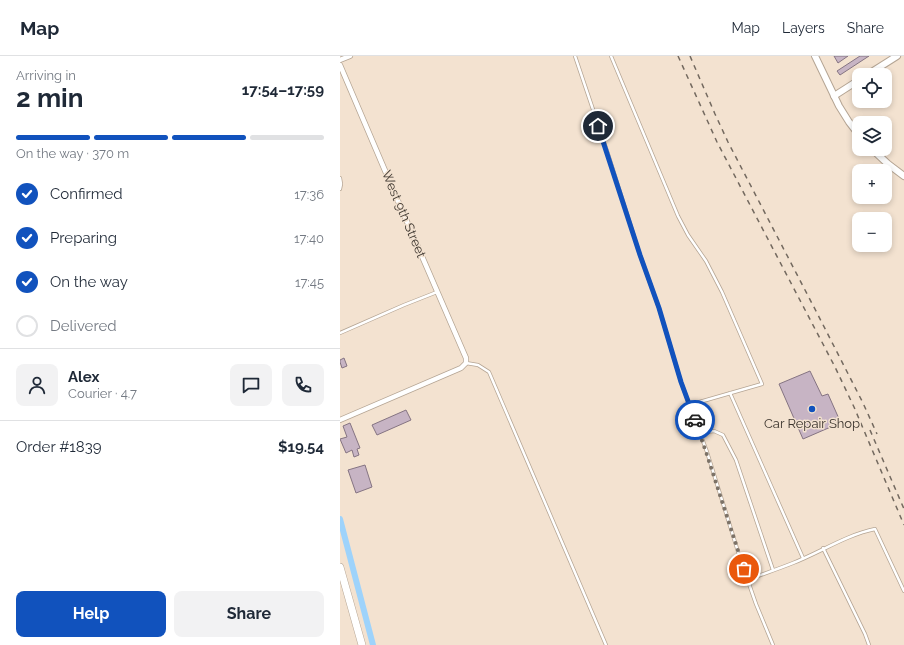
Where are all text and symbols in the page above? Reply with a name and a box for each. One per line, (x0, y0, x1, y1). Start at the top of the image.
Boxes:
text: Map (20, 17, 59, 39)
text: Map (732, 20, 760, 36)
text: Layers (782, 20, 825, 36)
text: Share (847, 20, 884, 36)
text: Arriving in (16, 68, 76, 83)
map controls (852, 68, 892, 252)
button: locate (852, 68, 892, 108)
text: 17:54–17:59 (242, 81, 324, 99)
text: 2 min (16, 83, 83, 113)
pin (581, 109, 615, 143)
icon: home (587, 115, 609, 137)
button: layers (852, 116, 892, 156)
text: On the way · 370 m (16, 146, 129, 161)
button: + (852, 164, 892, 204)
street label: West 9th Street (379, 168, 429, 260)
icon: check (16, 183, 38, 205)
text: Confirmed (50, 185, 123, 203)
text: 17:36 (294, 187, 324, 202)
button: − (852, 212, 892, 252)
icon: check (16, 227, 38, 249)
text: Preparing (50, 229, 117, 247)
text: 17:40 (294, 231, 324, 246)
icon: check (16, 271, 38, 293)
text: On the way (50, 273, 128, 291)
text: 17:45 (295, 275, 324, 290)
text: Delivered (50, 317, 117, 335)
button: person (16, 364, 58, 406)
button: chat (230, 364, 272, 406)
button: phone (282, 364, 324, 406)
text: Alex (68, 368, 99, 386)
text: Courier · 4.7 (68, 386, 137, 401)
courier (675, 400, 715, 440)
marker: Car Repair Shop (807, 404, 817, 414)
icon: car (684, 409, 706, 431)
place label: Car Repair Shop (764, 416, 860, 431)
text: Order #1839 (16, 438, 101, 456)
text: $19.54 (278, 438, 324, 456)
pin (727, 552, 761, 586)
icon: bag (733, 558, 755, 580)
button: Help (16, 591, 166, 637)
button: Share (174, 591, 324, 637)

